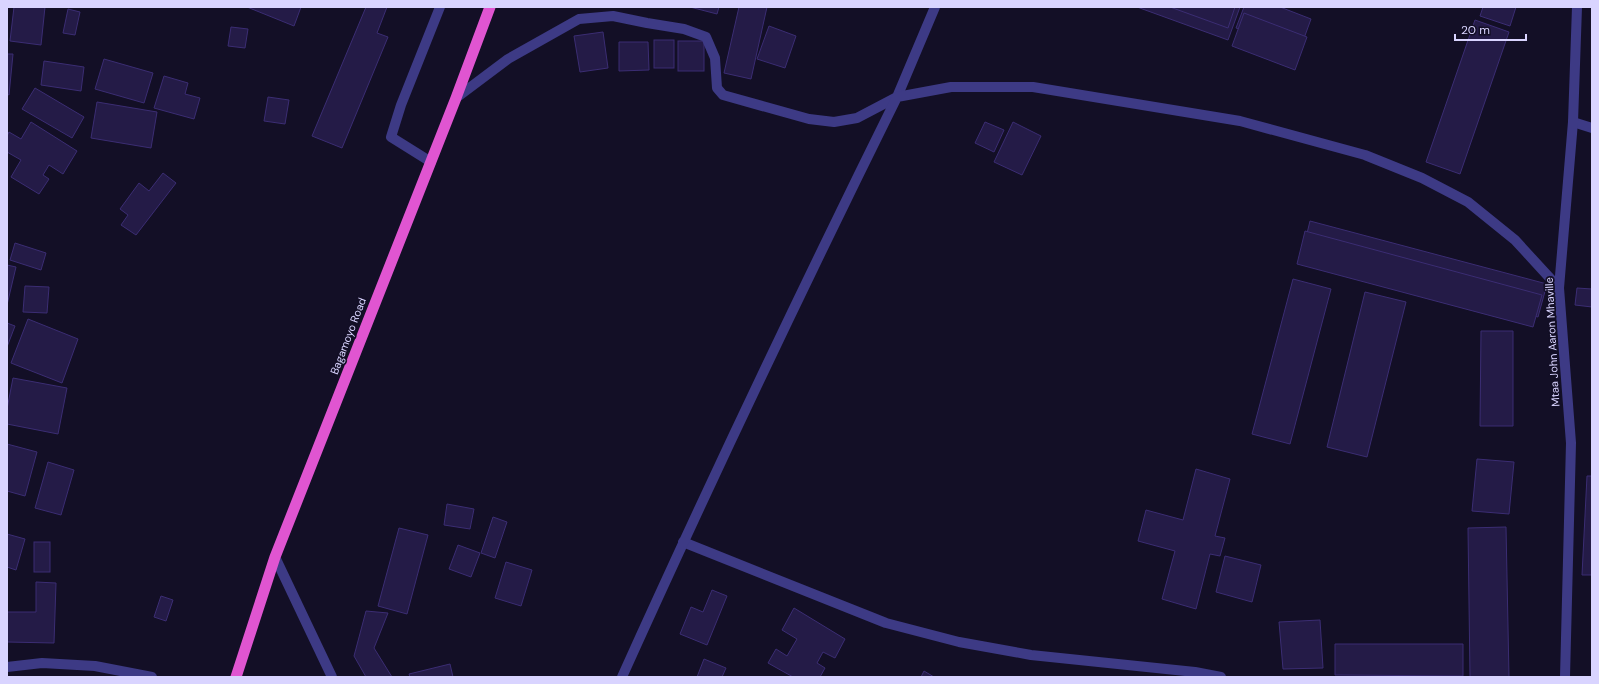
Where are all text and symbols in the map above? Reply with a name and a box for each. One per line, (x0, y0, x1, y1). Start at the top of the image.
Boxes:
scale bar (1455, 16, 1526, 42)
text: 20 m (1461, 22, 1490, 38)
street label: Mtaa John Aaron Mhaville (1542, 277, 1562, 407)
street label: Bagamoyo Road (327, 295, 369, 376)

